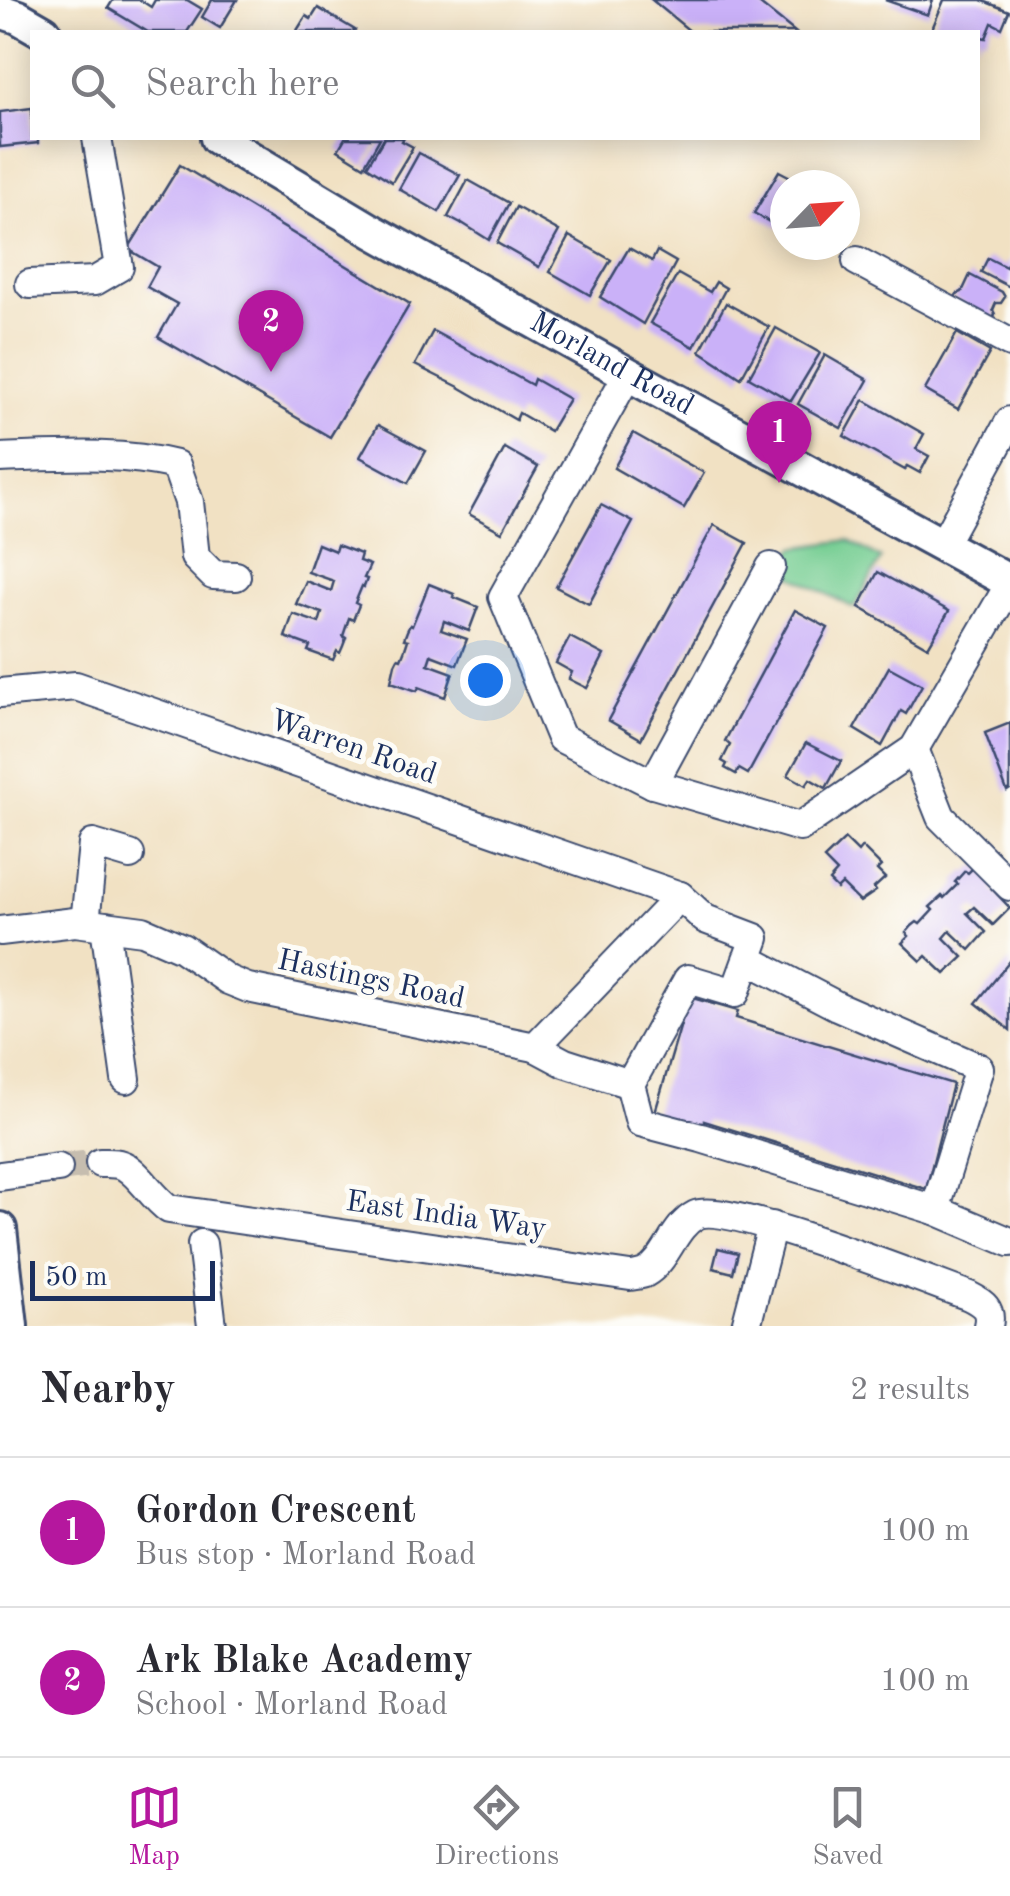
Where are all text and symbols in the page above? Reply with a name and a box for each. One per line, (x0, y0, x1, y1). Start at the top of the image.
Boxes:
search box (30, 30, 980, 140)
icon: search (65, 58, 120, 113)
text: Search here (145, 66, 340, 104)
north arrow (770, 170, 860, 260)
pin: 2 (238, 290, 304, 372)
street label: Morland Road (524, 307, 699, 422)
pin: 1 (746, 400, 812, 483)
your location (460, 655, 511, 706)
street label: Warren Road (266, 705, 440, 791)
street label: Hastings Road (275, 945, 467, 1015)
street label: East India Way (344, 1187, 548, 1245)
scale bar (30, 1256, 215, 1300)
text: 50 m (45, 1264, 108, 1292)
text: Nearby (40, 1370, 176, 1412)
text: 2 results (850, 1375, 970, 1407)
text: Gordon Crescent (135, 1493, 416, 1531)
text: 1 (63, 1516, 82, 1548)
text: 100 m (880, 1516, 970, 1548)
text: Bus stop · Morland Road (135, 1540, 476, 1572)
text: Ark Blake Academy (135, 1643, 473, 1681)
text: 2 (63, 1666, 82, 1698)
text: 100 m (880, 1666, 970, 1698)
text: School · Morland Road (135, 1690, 448, 1722)
tab: Map (127, 1780, 182, 1875)
tab: Directions (435, 1780, 559, 1875)
tab: Saved (812, 1780, 883, 1875)

